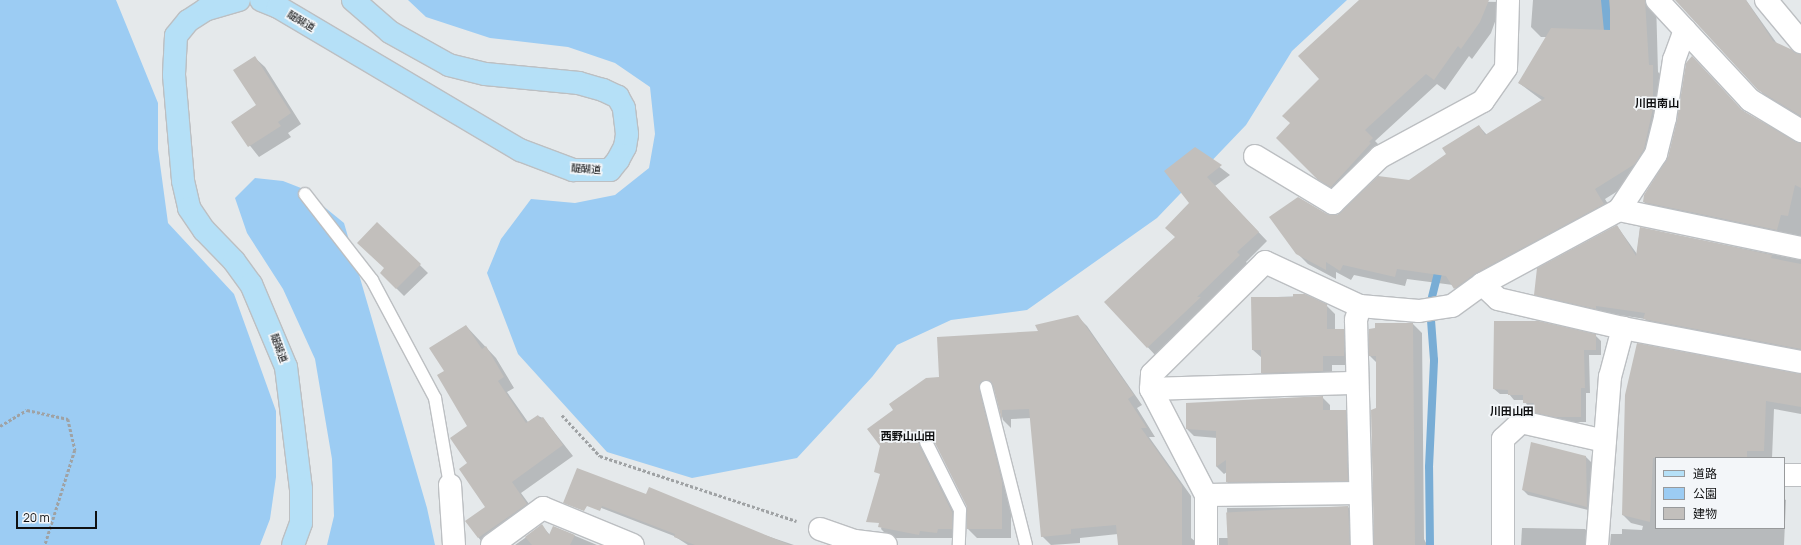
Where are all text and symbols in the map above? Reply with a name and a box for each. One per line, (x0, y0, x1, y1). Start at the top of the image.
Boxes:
street label: 醍醐道 (285, 8, 317, 34)
district label: 川田南山 (1635, 96, 1679, 110)
street label: 醍醐道 (571, 162, 601, 176)
street label: 醍醐道 (268, 332, 290, 364)
district label: 川田山田 (1490, 404, 1534, 418)
district label: 西野山山田 (881, 429, 935, 443)
legend (1655, 457, 1785, 529)
text: 道路 (1693, 465, 1717, 482)
text: 公園 (1693, 485, 1717, 502)
scale bar (18, 503, 99, 529)
text: 建物 (1693, 505, 1717, 522)
text: 20 m (23, 509, 50, 526)

